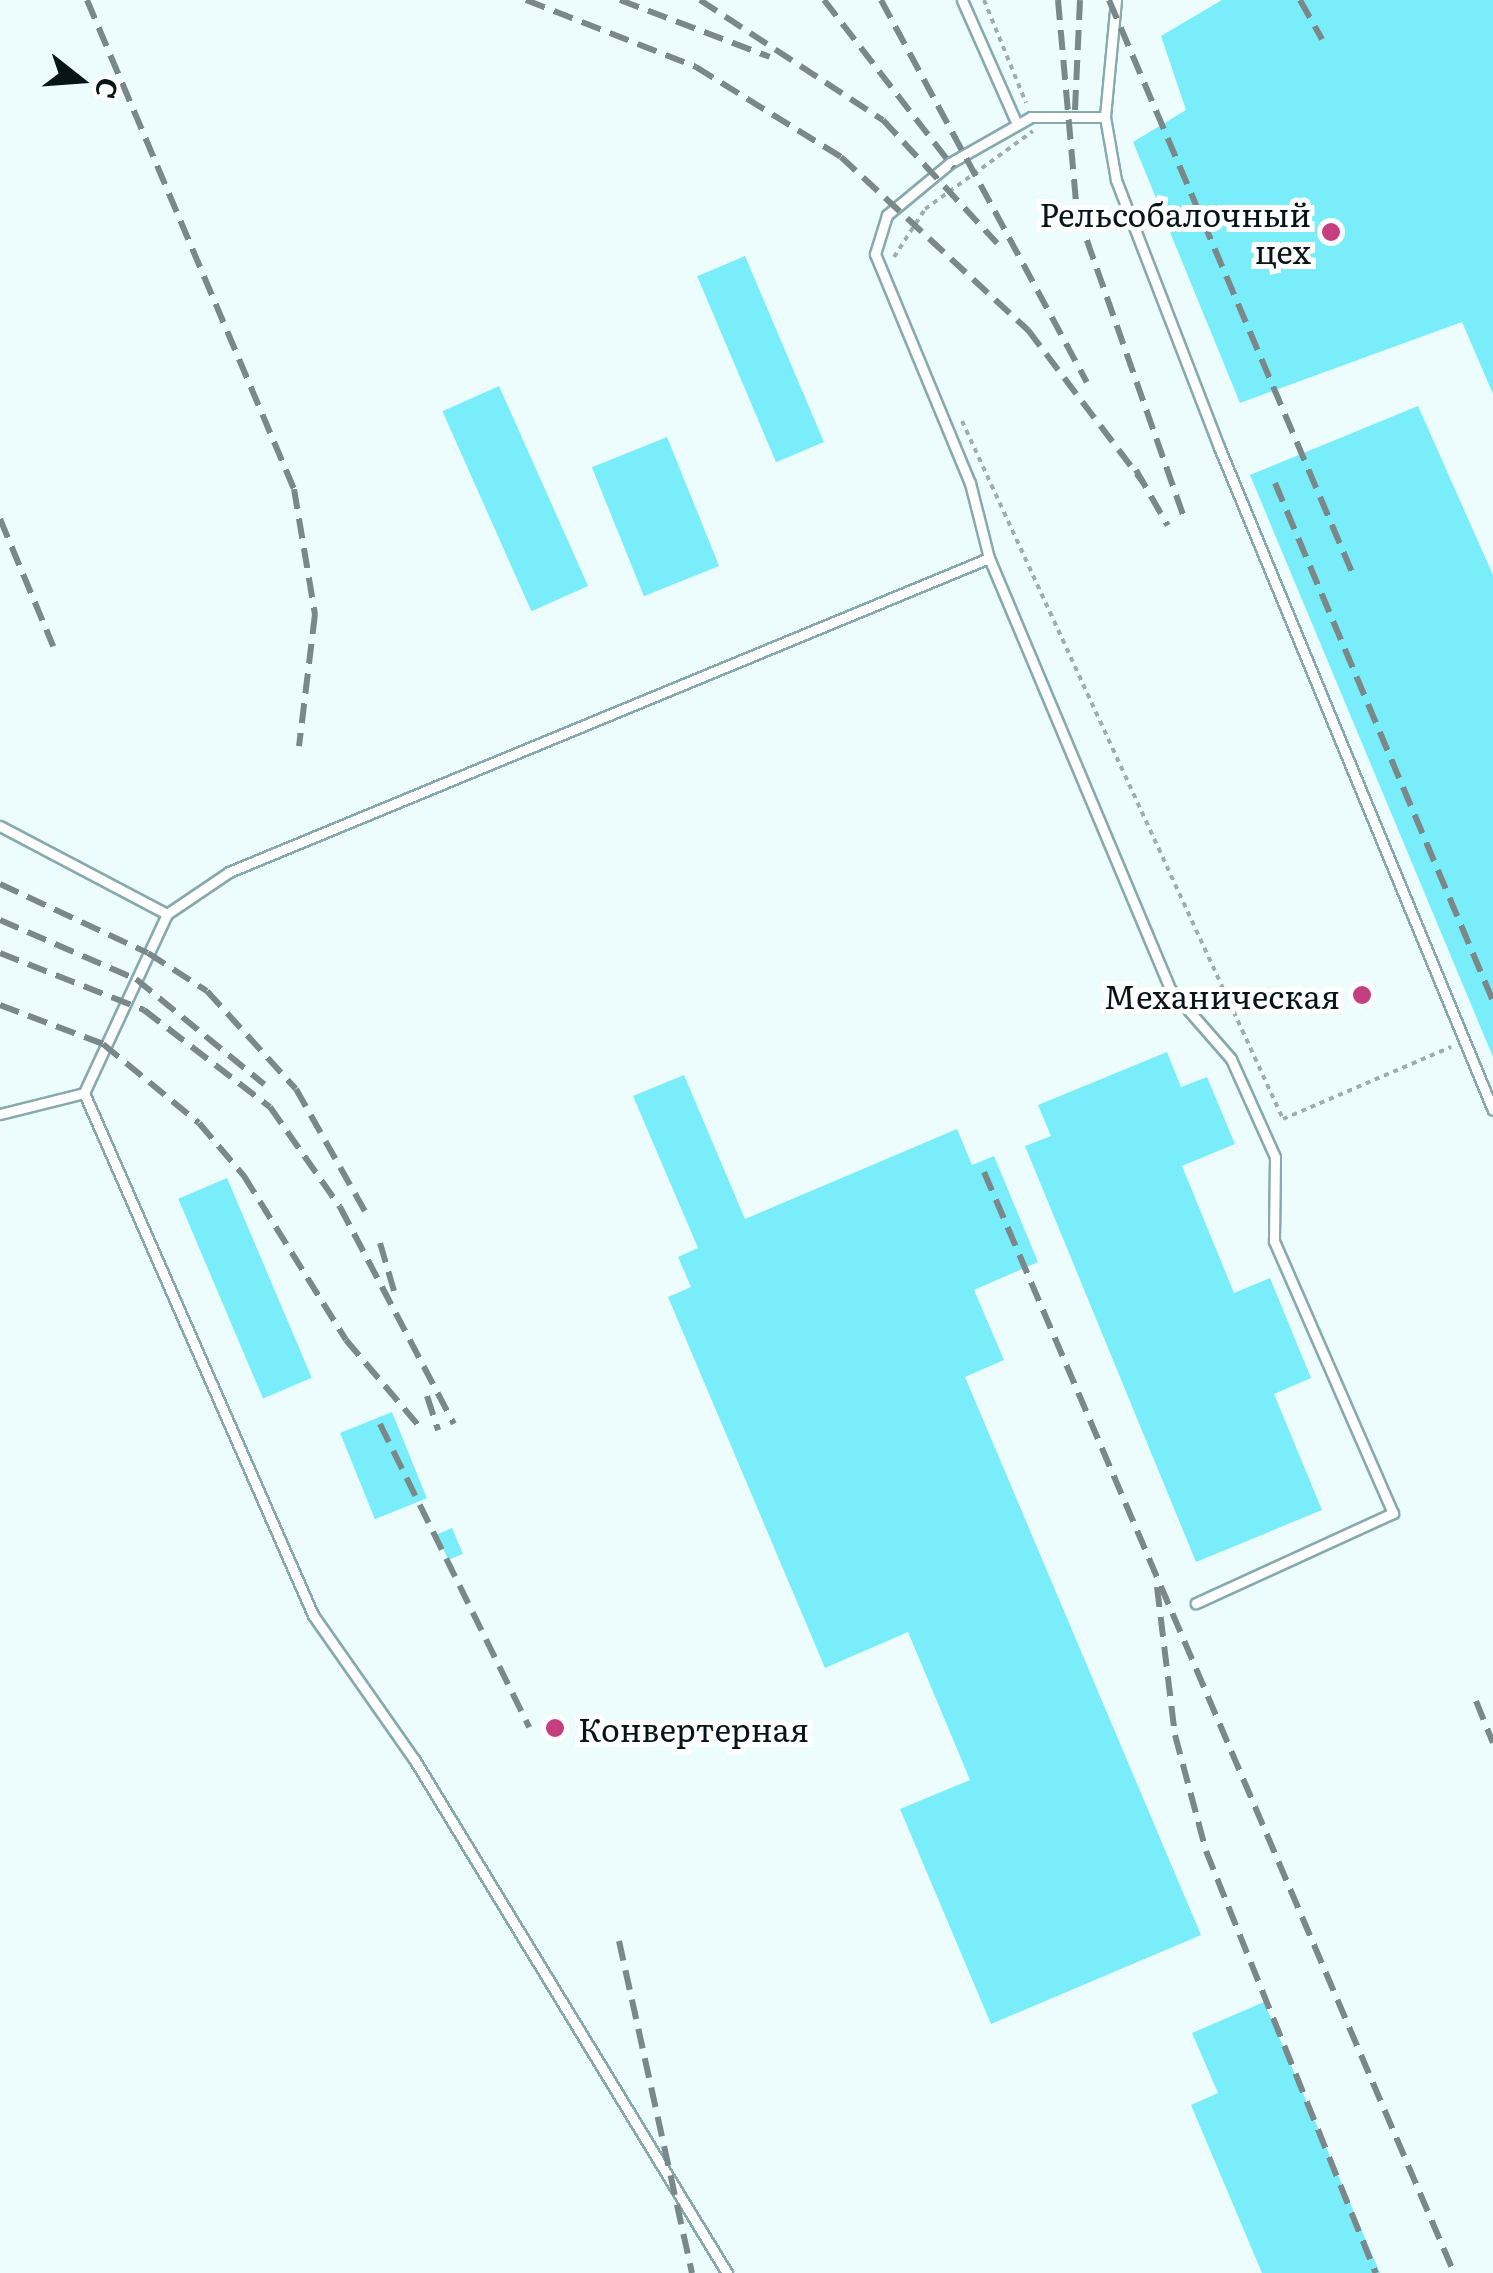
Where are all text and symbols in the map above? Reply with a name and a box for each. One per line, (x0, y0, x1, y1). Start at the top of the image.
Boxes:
north arrow (30, 30, 130, 130)
text: С (86, 73, 132, 104)
place label: Рельсобалочный цех (1040, 195, 1311, 270)
marker: Рельсобалочный цех (1320, 221, 1342, 243)
place label: Механическая (1104, 976, 1340, 1014)
marker: Механическая (1349, 982, 1375, 1008)
place label: Конвертерная (578, 1709, 809, 1747)
marker: Конвертерная (542, 1715, 568, 1741)

